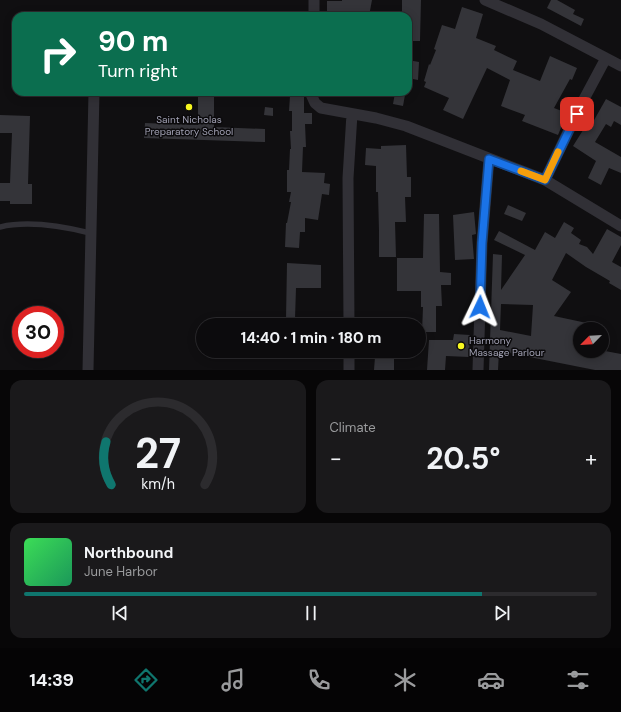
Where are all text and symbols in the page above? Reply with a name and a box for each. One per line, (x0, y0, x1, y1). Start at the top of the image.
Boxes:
text: 90 m (98, 23, 168, 60)
icon: right (32, 28, 84, 80)
text: Turn right (98, 59, 178, 83)
pin (560, 97, 594, 131)
marker: Saint Nicholas Preparatory School (184, 102, 194, 112)
icon: arrive (566, 103, 588, 125)
place label: Saint Nicholas Preparatory School (145, 113, 233, 138)
position arrow (459, 286, 501, 328)
speed limit sign: 30 (12, 306, 64, 358)
north arrow (573, 322, 609, 358)
map controls (573, 322, 609, 358)
text: 14:40 · 1 min · 180 m (241, 328, 381, 348)
place label: Harmony Massage Parlour (469, 334, 545, 359)
marker: Harmony Massage Parlour (456, 341, 466, 351)
text: Climate (330, 419, 376, 436)
text: 27 (135, 426, 181, 480)
text: 20.5° (426, 439, 500, 478)
text: − (330, 444, 342, 473)
text: + (585, 444, 597, 473)
text: km/h (141, 474, 175, 492)
text: Northbound (84, 543, 173, 563)
text: June Harbor (84, 563, 158, 580)
icon: previous (109, 602, 131, 624)
icon: pause (300, 602, 322, 624)
icon: next (491, 602, 513, 624)
icon: directions (132, 666, 160, 694)
icon: music (219, 666, 247, 694)
icon: phone (305, 666, 333, 694)
icon: climate (391, 666, 419, 694)
icon: car (477, 666, 505, 694)
icon: filters (564, 666, 592, 694)
text: 14:39 (29, 668, 74, 692)

